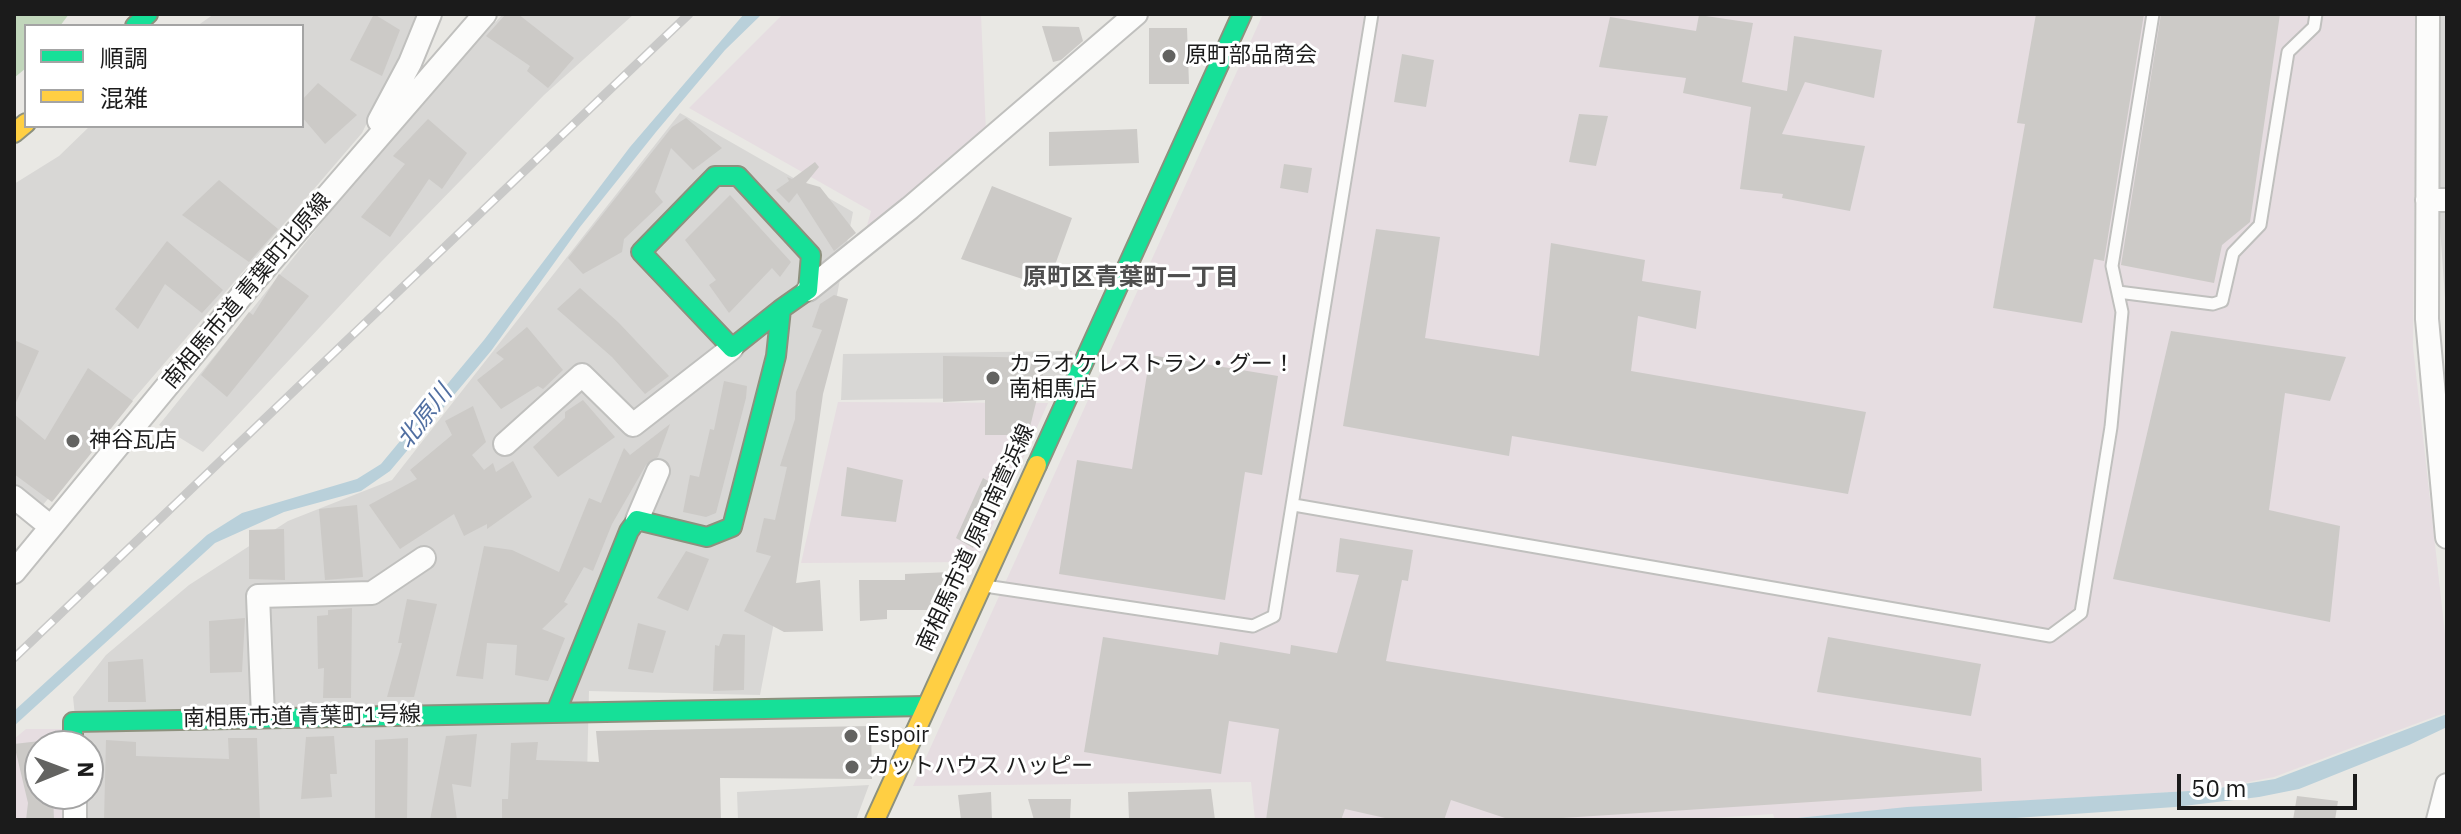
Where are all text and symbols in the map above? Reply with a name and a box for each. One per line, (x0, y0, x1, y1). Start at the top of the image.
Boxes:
legend (24, 24, 304, 128)
text: 順調 (100, 42, 148, 74)
place label: 原町部品商会 (1185, 43, 1317, 69)
marker: 原町部品商会 (1160, 47, 1178, 65)
text: 混雑 (100, 82, 148, 114)
street label: 南相馬市道 青葉町北原線 (157, 188, 337, 394)
district label: 原町区青葉町一丁目 (1023, 264, 1239, 292)
place label: カラオケレストラン・グー！ 南相馬店 (1009, 352, 1295, 404)
marker: カラオケレストラン・グー！ 南相馬店 (984, 369, 1002, 387)
water label: 北原川 (391, 380, 459, 454)
street label: 南相馬市道 原町南萱浜線 (912, 420, 1040, 656)
place label: 神谷瓦店 (89, 428, 177, 454)
marker: 神谷瓦店 (64, 432, 82, 450)
street label: 南相馬市道 青葉町1号線 (183, 702, 421, 732)
place label: Espoir (867, 723, 929, 749)
marker: Espoir (842, 727, 860, 745)
north arrow (24, 730, 104, 810)
place label: カットハウス ハッピー (868, 754, 1093, 780)
marker: カットハウス ハッピー (843, 758, 861, 776)
scale bar (2181, 758, 2361, 808)
text: N (72, 761, 101, 778)
text: 50 m (2191, 772, 2246, 804)

